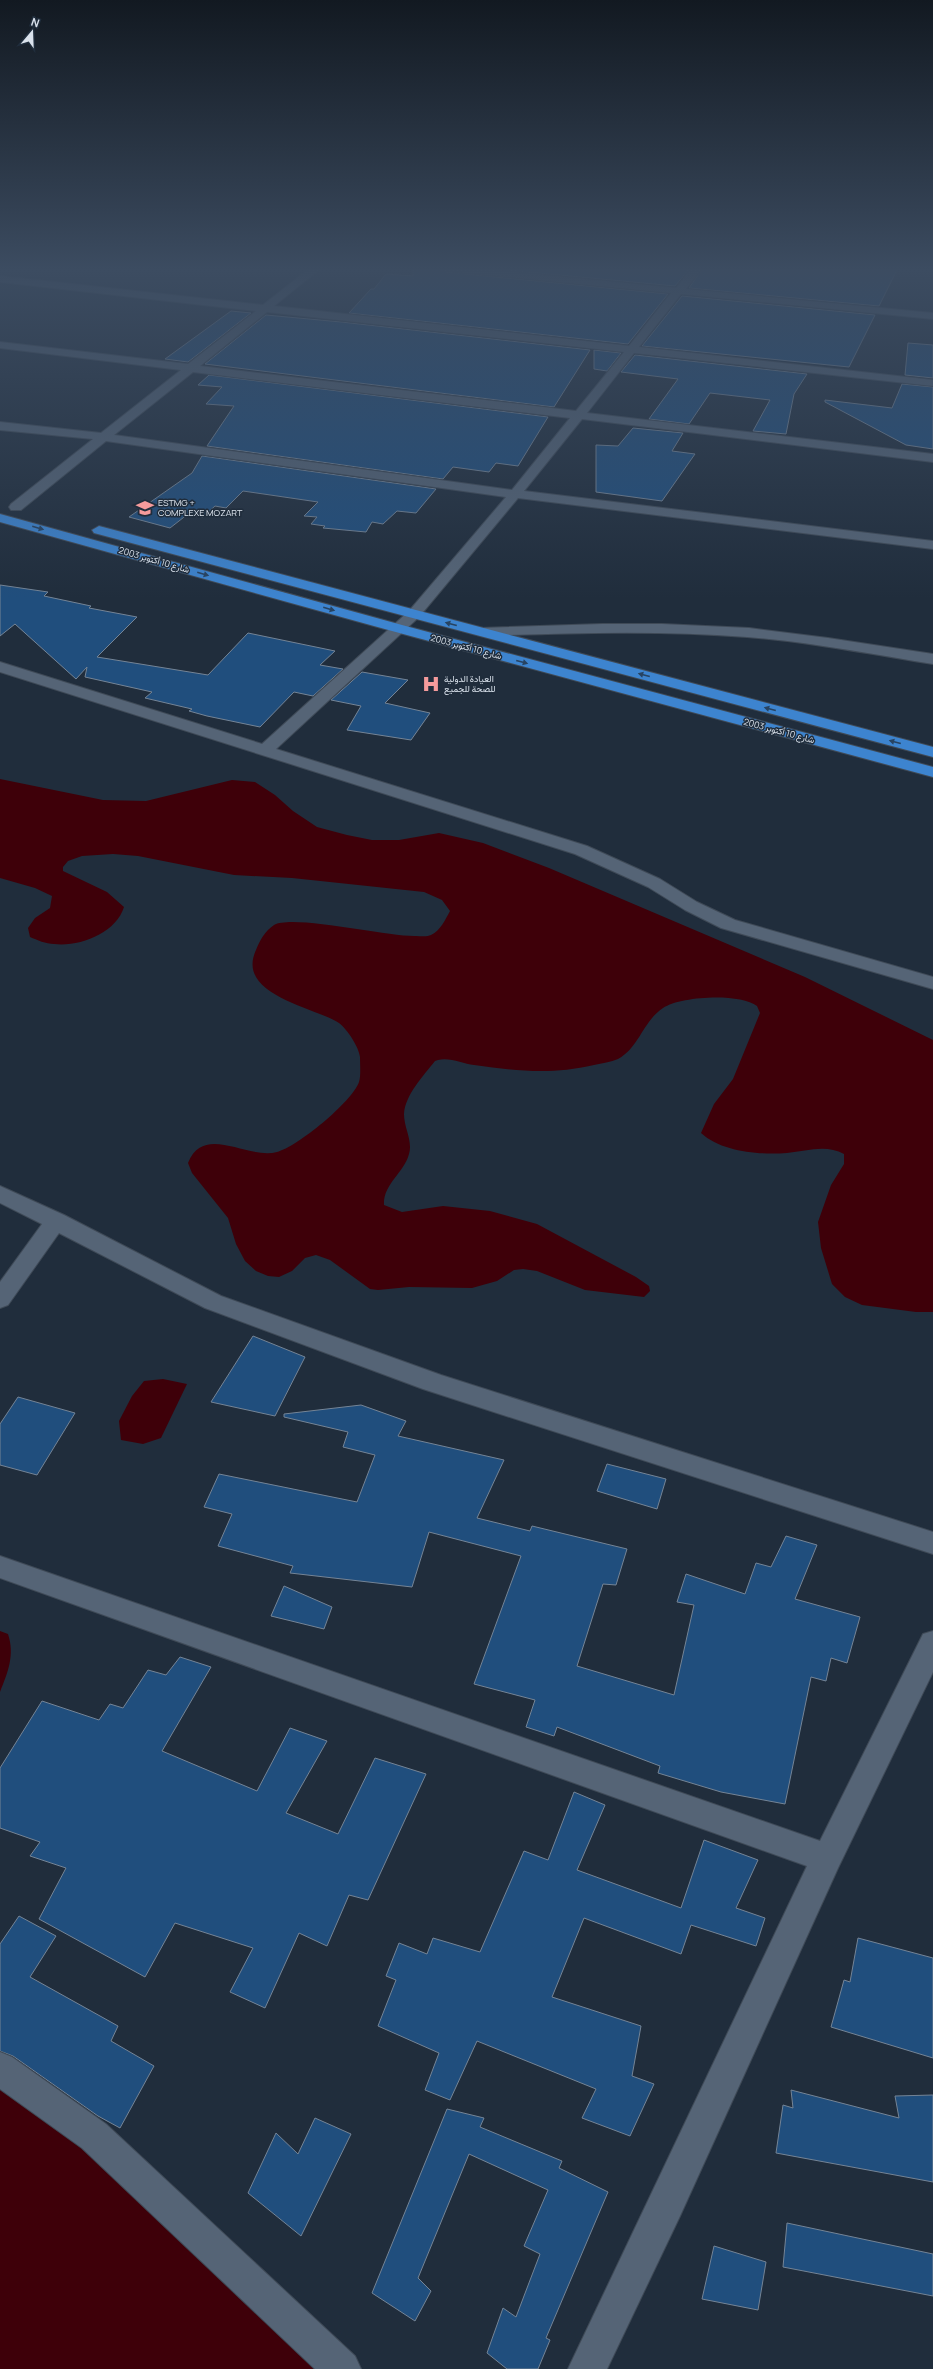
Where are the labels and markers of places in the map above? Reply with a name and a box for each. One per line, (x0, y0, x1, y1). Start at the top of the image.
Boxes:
place label: ESTMG + COMPLEXE MOZART (158, 496, 243, 519)
school or university icon: ESTMG + COMPLEXE MOZART (135, 498, 155, 518)
place label: العيادة الدولية للصحة للجميع (444, 672, 496, 695)
hospital icon: العيادة الدولية للصحة للجميع (421, 674, 441, 694)

